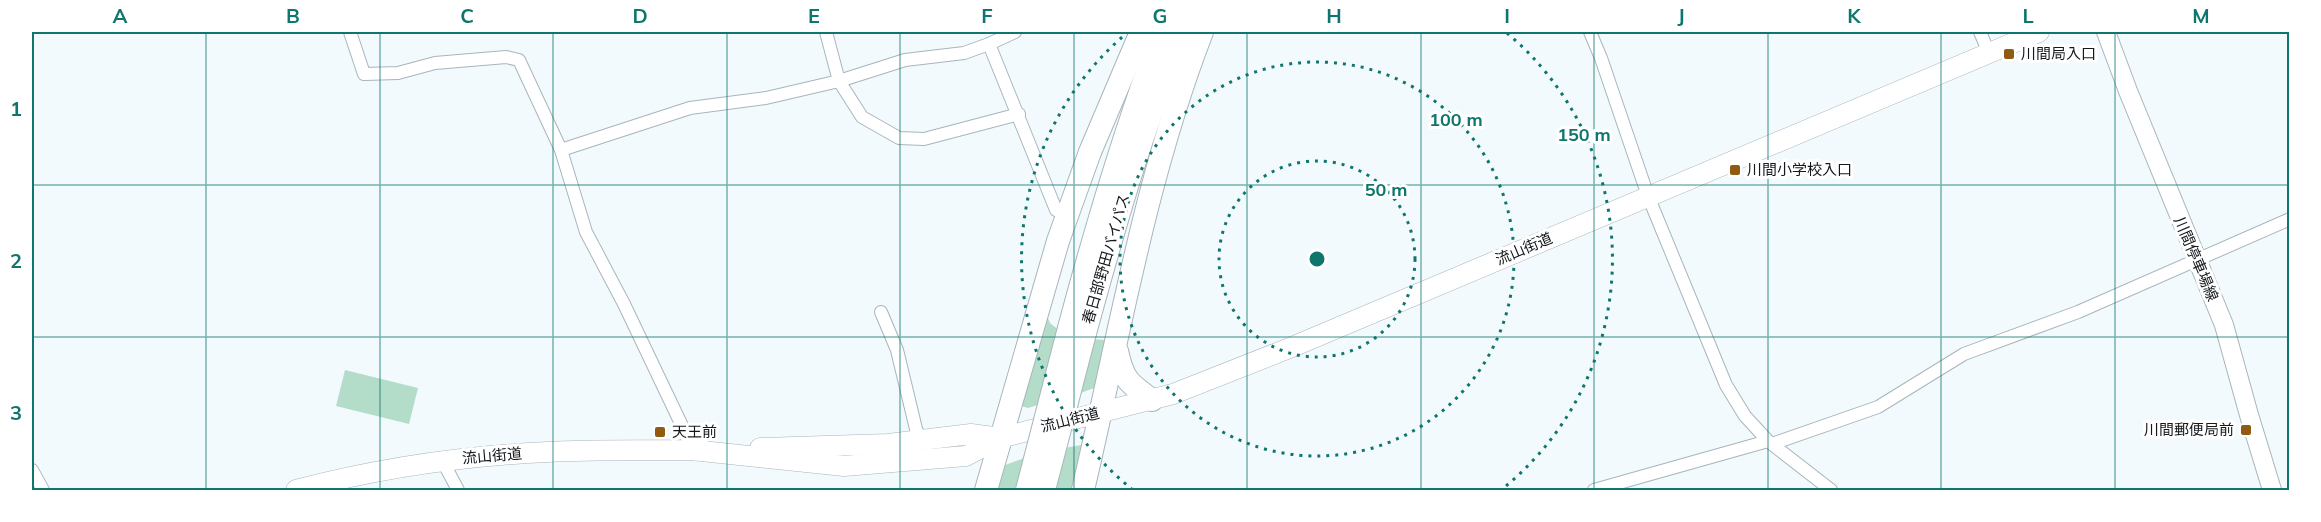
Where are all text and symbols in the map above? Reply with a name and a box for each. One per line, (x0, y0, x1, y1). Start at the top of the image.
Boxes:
text: A (113, 3, 128, 28)
text: B (286, 3, 300, 28)
text: C (460, 3, 474, 28)
text: D (632, 3, 648, 28)
text: E (808, 3, 820, 28)
text: F (981, 3, 993, 28)
text: G (1153, 3, 1167, 28)
text: H (1326, 3, 1342, 28)
text: I (1504, 3, 1510, 28)
text: J (1677, 3, 1685, 28)
text: K (1847, 3, 1861, 28)
text: L (2022, 3, 2034, 28)
text: M (2192, 3, 2210, 28)
place label: 川間局入口 (2021, 44, 2096, 63)
marker: 川間局入口 (2002, 47, 2016, 61)
text: 1 (10, 96, 22, 121)
text: 100 m (1429, 108, 1483, 131)
text: 150 m (1557, 123, 1611, 146)
place label: 川間小学校入口 (1747, 160, 1852, 179)
marker: 川間小学校入口 (1728, 163, 1742, 177)
text: 50 m (1365, 178, 1407, 201)
street label: 春日部野田バイパス (1078, 192, 1133, 326)
street label: 川間停車場線 (2170, 214, 2223, 304)
street label: 流山街道 (1492, 228, 1555, 269)
text: 2 (10, 248, 22, 273)
centre of rings (1307, 249, 1327, 269)
text: 3 (10, 400, 22, 425)
street label: 流山街道 (1038, 403, 1101, 436)
place label: 川間郵便局前 (2144, 420, 2234, 439)
place label: 天王前 (672, 422, 717, 441)
marker: 川間郵便局前 (2239, 423, 2253, 437)
marker: 天王前 (653, 425, 667, 439)
street label: 流山街道 (461, 443, 523, 468)

